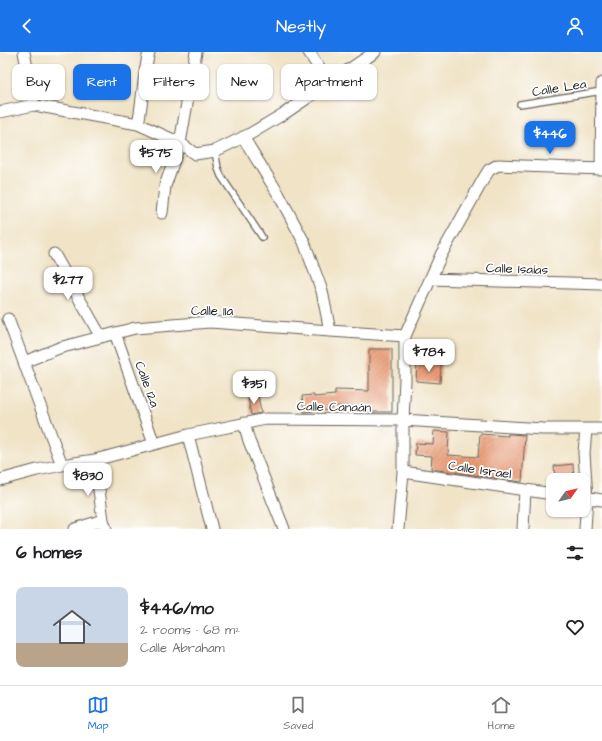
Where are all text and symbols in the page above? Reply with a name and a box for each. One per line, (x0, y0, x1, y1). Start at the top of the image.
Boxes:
text: Nestly (276, 14, 326, 39)
icon: back (16, 15, 38, 37)
icon: person (564, 15, 586, 37)
chip: Buy (12, 64, 65, 100)
chip: Rent (73, 64, 131, 100)
chip: Filters (139, 64, 209, 100)
chip: New (217, 64, 273, 100)
chip: Apartment (281, 64, 377, 100)
street label: Calle Lea (531, 75, 588, 101)
pin: $446 (526, 121, 574, 155)
text: $446 (533, 125, 567, 143)
pin: $575 (132, 140, 180, 174)
text: $575 (139, 144, 173, 162)
street label: Calle Isaías (485, 259, 549, 279)
pin: $277 (44, 267, 92, 301)
text: $277 (53, 271, 83, 289)
street label: Calle 11a (191, 302, 233, 320)
pin: $784 (405, 339, 453, 373)
text: $784 (413, 343, 445, 361)
street label: Calle 12a (130, 359, 164, 410)
pin: $351 (230, 371, 278, 405)
text: $351 (242, 375, 266, 393)
street label: Calle Canaán (297, 397, 372, 417)
street label: Calle Israel (447, 457, 513, 483)
pin: $830 (64, 463, 112, 497)
text: $830 (73, 467, 103, 485)
north arrow (546, 473, 590, 517)
map controls (546, 473, 590, 517)
text: 6 homes (16, 541, 82, 565)
icon: filters (564, 542, 586, 564)
text: $446/mo (140, 597, 214, 621)
icon: home (48, 603, 96, 651)
icon: heart (564, 616, 586, 638)
text: 2 rooms · 68 m² (140, 621, 240, 639)
text: Calle Abraham (140, 639, 225, 657)
tab: Map (87, 694, 109, 733)
tab: Saved (283, 694, 313, 733)
tab: Home (488, 694, 515, 733)

